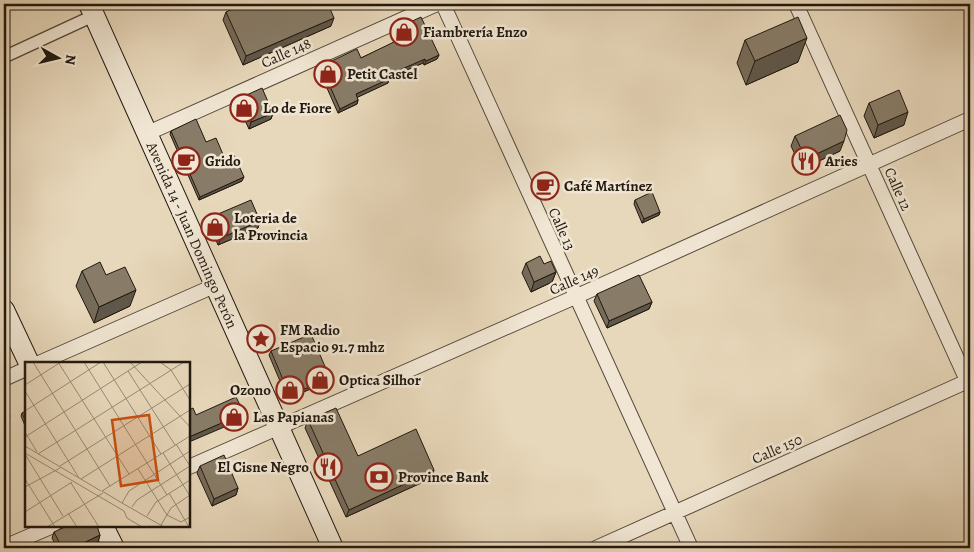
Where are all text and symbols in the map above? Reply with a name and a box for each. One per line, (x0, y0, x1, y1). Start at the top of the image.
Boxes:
shop icon: Fiambrería Enzo (389, 17, 419, 47)
place label: Fiambrería Enzo (423, 22, 528, 42)
north arrow (32, 32, 82, 82)
street label: Calle 148 (258, 33, 314, 73)
text: N (60, 53, 80, 66)
shop icon: Petit Castel (313, 59, 343, 89)
place label: Petit Castel (347, 64, 417, 84)
shop icon: Lo de Fiore (229, 93, 259, 123)
place label: Lo de Fiore (263, 98, 332, 118)
street label: Avenida 14 - Juan Domingo Perón (141, 138, 242, 331)
cafe icon: Grido (171, 146, 201, 176)
restaurant icon: Aries (791, 146, 821, 176)
place label: Grido (205, 151, 241, 171)
place label: Aries (824, 151, 858, 171)
street label: Calle 12 (880, 164, 916, 214)
cafe icon: Café Martínez (530, 171, 560, 201)
place label: Café Martínez (564, 176, 653, 196)
street label: Calle 13 (544, 204, 580, 254)
place label: Loteria de la Provincia (234, 208, 309, 245)
shop icon: Loteria de la Provincia (200, 212, 230, 242)
street label: Calle 149 (546, 260, 602, 300)
place label: FM Radio Espacio 91.7 mhz (280, 320, 385, 357)
place icon: FM Radio Espacio 91.7 mhz (246, 324, 276, 354)
inset map (25, 362, 190, 527)
shop icon: Optica Silhor (305, 365, 335, 395)
place label: Optica Silhor (339, 370, 421, 390)
shop icon: Ozono (275, 375, 305, 405)
place label: Ozono (230, 380, 271, 400)
shop icon: Las Papianas (219, 402, 249, 432)
place label: Las Papianas (253, 407, 334, 427)
street label: Calle 150 (749, 429, 805, 469)
restaurant icon: El Cisne Negro (313, 452, 343, 482)
place label: El Cisne Negro (217, 457, 309, 477)
bank icon: Province Bank (364, 462, 394, 492)
place label: Province Bank (398, 467, 489, 487)

